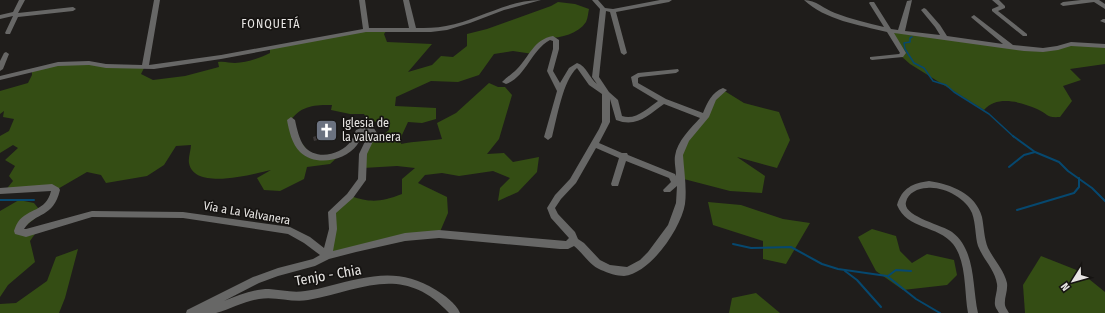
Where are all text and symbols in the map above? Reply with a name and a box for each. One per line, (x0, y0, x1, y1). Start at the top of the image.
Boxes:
district label: FONQUETÁ (241, 16, 301, 31)
place label: Iglesia de la valvanera (342, 116, 401, 144)
church icon: Iglesia de la valvanera (313, 117, 339, 143)
street label: Vía a La Valvanera (202, 198, 292, 228)
street label: Tenjo - Chia (293, 261, 363, 290)
north arrow (1053, 261, 1093, 301)
text: N (1058, 280, 1073, 293)

